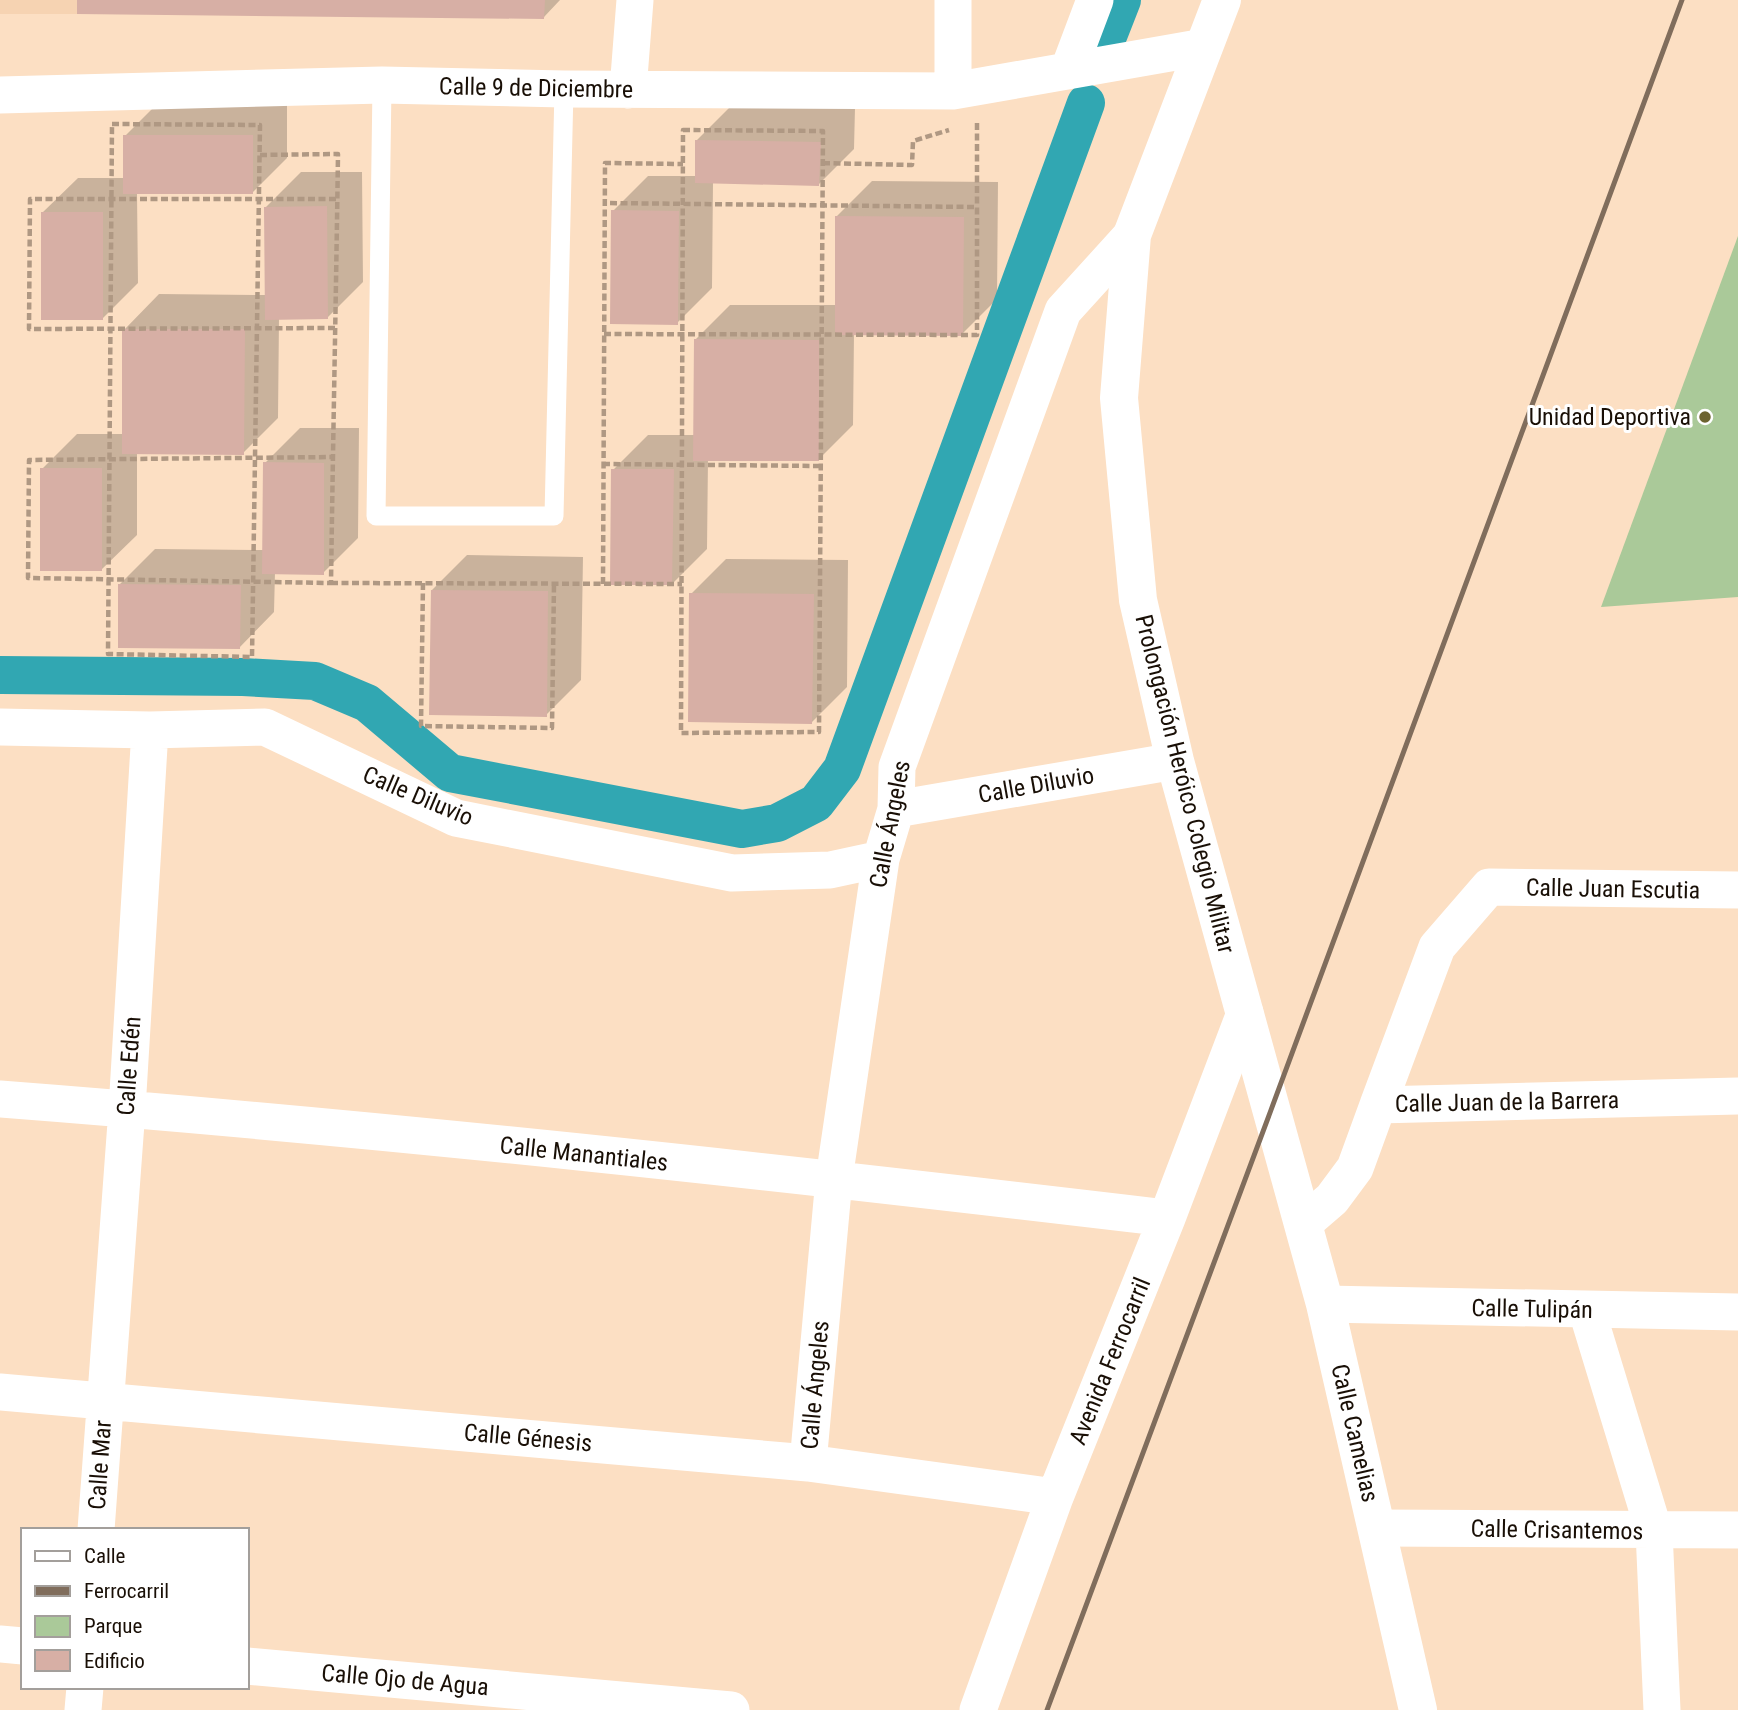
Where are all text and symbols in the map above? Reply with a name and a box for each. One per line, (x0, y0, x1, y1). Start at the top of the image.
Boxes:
street label: Calle 9 de Diciembre (439, 72, 633, 104)
place label: Unidad Deportiva (1529, 403, 1691, 431)
marker: Unidad Deportiva (1697, 409, 1713, 425)
street label: Prolongación Heróico Colegio Militar (1129, 612, 1241, 956)
street label: Calle Ángeles (864, 758, 916, 890)
street label: Calle Diluvio (359, 760, 477, 832)
street label: Calle Diluvio (976, 761, 1096, 809)
street label: Calle Juan Escutia (1526, 873, 1700, 905)
street label: Calle Edén (112, 1015, 146, 1117)
street label: Calle Juan de la Barrera (1395, 1086, 1619, 1118)
street label: Calle Manantiales (498, 1131, 670, 1177)
street label: Avenida Ferrocarril (1064, 1273, 1156, 1449)
street label: Calle Tulipán (1471, 1294, 1593, 1324)
street label: Calle Ángeles (795, 1319, 835, 1451)
street label: Calle Camelias (1326, 1361, 1384, 1505)
street label: Calle Génesis (463, 1418, 593, 1458)
street label: Calle Mar (83, 1419, 117, 1511)
street label: Calle Crisantemos (1470, 1514, 1644, 1546)
legend (21, 1528, 248, 1689)
text: Calle (84, 1544, 126, 1568)
text: Ferrocarril (84, 1579, 169, 1603)
text: Parque (84, 1614, 142, 1638)
text: Edificio (84, 1649, 145, 1673)
street label: Calle Ojo de Agua (320, 1659, 490, 1701)

